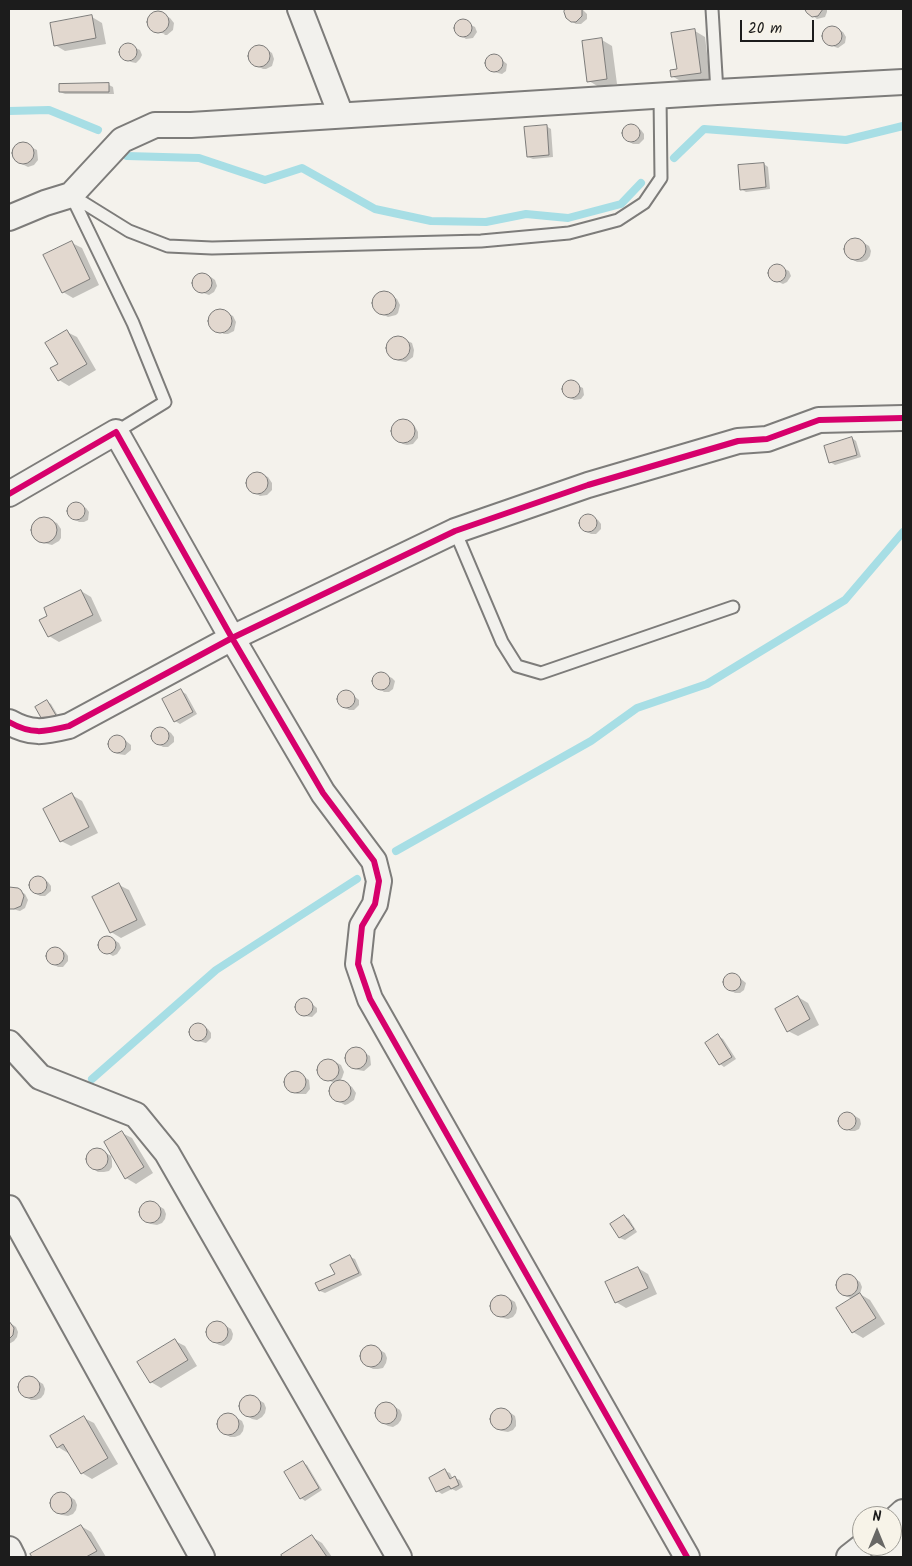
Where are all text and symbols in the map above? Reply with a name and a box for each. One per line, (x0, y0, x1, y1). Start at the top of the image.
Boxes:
scale bar (742, 10, 816, 42)
text: 20 m (748, 17, 782, 41)
north arrow (852, 1506, 902, 1556)
text: N (873, 1506, 881, 1528)

